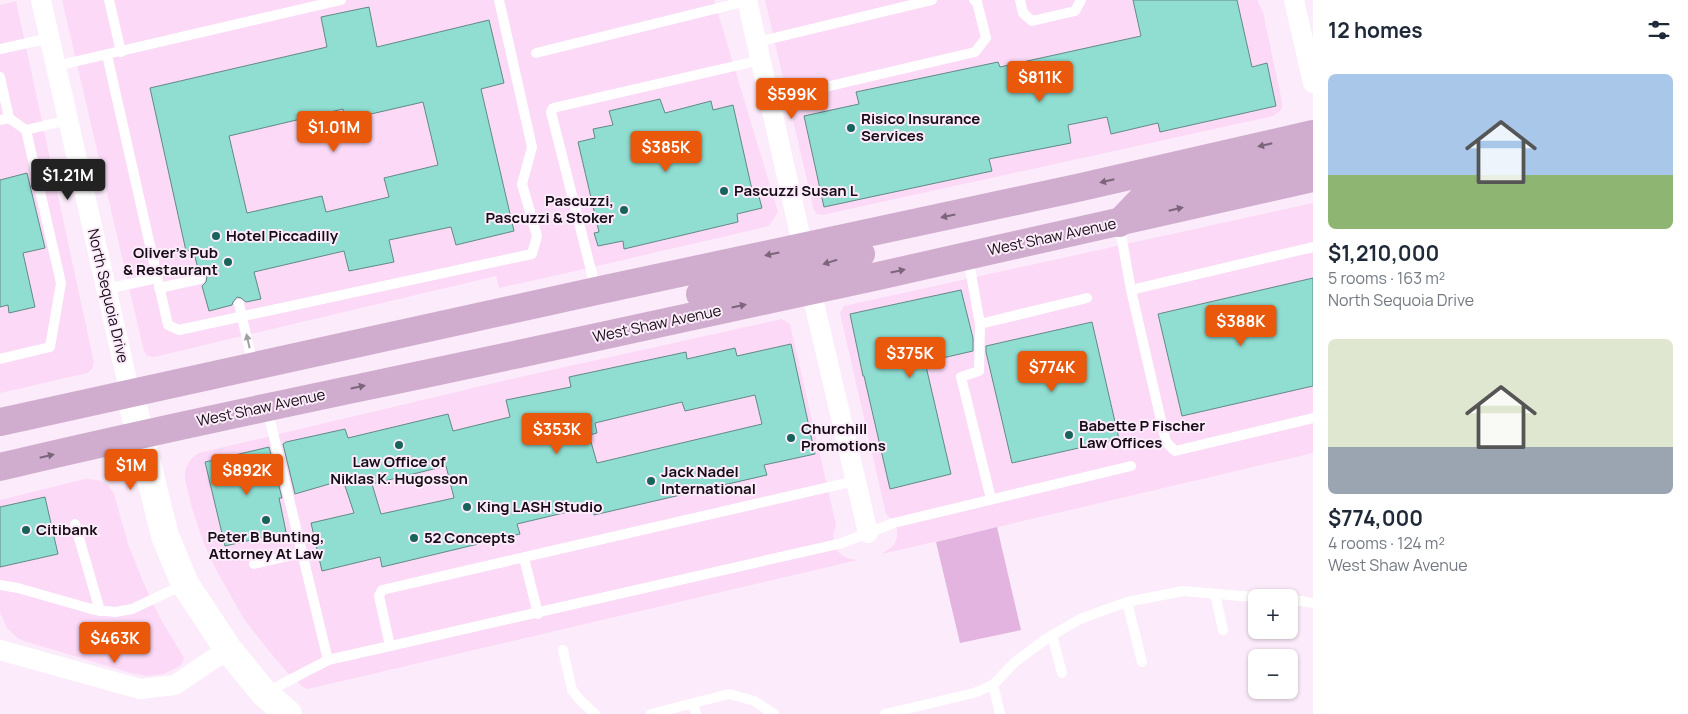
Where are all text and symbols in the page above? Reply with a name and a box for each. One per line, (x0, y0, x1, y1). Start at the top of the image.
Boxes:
text: 12 homes (1328, 16, 1423, 44)
icon: filters (1645, 16, 1673, 44)
pin: $811K (1005, 61, 1075, 103)
text: $811K (1018, 66, 1062, 88)
pin: $599K (757, 78, 827, 120)
text: $599K (767, 83, 817, 105)
icon: home (1456, 107, 1546, 197)
place label: Risico Insurance Services (861, 108, 980, 146)
pin: $1.01M (293, 110, 375, 153)
text: $1.01M (308, 116, 360, 138)
marker: Risico Insurance Services (845, 122, 857, 134)
pin: $385K (631, 130, 701, 173)
text: $385K (642, 136, 690, 158)
one-way arrow (1257, 141, 1273, 149)
pin: $1.21M (27, 158, 109, 201)
text: $1.21M (42, 164, 94, 186)
one-way arrow (1100, 177, 1115, 185)
place label: Pascuzzi Susan L (734, 180, 858, 201)
marker: Pascuzzi Susan L (718, 185, 730, 197)
place label: Pascuzzi, Pascuzzi & Stoker (485, 190, 614, 228)
marker: Pascuzzi, Pascuzzi & Stoker (618, 204, 630, 216)
one-way arrow (1168, 205, 1183, 213)
one-way arrow (941, 212, 956, 220)
street label: West Shaw Avenue (986, 213, 1118, 260)
place label: Hotel Piccadilly (226, 225, 339, 246)
street label: North Sequoia Drive (83, 227, 134, 365)
marker: Hotel Piccadilly (210, 230, 222, 242)
text: $1,210,000 (1328, 239, 1439, 267)
place label: Oliver's Pub & Restaurant (123, 242, 218, 280)
one-way arrow (765, 250, 780, 258)
marker: Oliver's Pub & Restaurant (222, 256, 234, 268)
one-way arrow (822, 258, 837, 266)
one-way arrow (890, 267, 905, 275)
text: 5 rooms · 163 m² (1328, 267, 1445, 289)
text: North Sequoia Drive (1328, 289, 1474, 311)
street label: West Shaw Avenue (591, 300, 723, 347)
one-way arrow (731, 301, 747, 309)
pin: $388K (1206, 304, 1276, 347)
text: $388K (1216, 310, 1266, 332)
one-way arrow (244, 333, 252, 348)
pin: $375K (875, 336, 945, 379)
text: $375K (886, 342, 934, 364)
pin: $774K (1017, 350, 1087, 393)
text: $774K (1029, 356, 1075, 378)
icon: home (1456, 372, 1546, 462)
one-way arrow (350, 383, 366, 391)
street label: West Shaw Avenue (195, 384, 327, 431)
pin: $353K (522, 412, 592, 455)
place label: Babette P Fischer Law Offices (1079, 415, 1205, 453)
text: $353K (533, 418, 581, 440)
place label: Churchill Promotions (801, 418, 886, 456)
marker: Babette P Fischer Law Offices (1063, 429, 1075, 441)
marker: Churchill Promotions (785, 432, 797, 444)
marker: Law Office of Niklas K. Hugosson (393, 439, 405, 451)
pin: $1M (107, 448, 155, 491)
place label: Law Office of Niklas K. Hugosson (330, 451, 468, 489)
one-way arrow (40, 452, 55, 460)
text: $1M (116, 454, 146, 476)
pin: $892K (212, 454, 282, 496)
text: $892K (222, 459, 272, 481)
place label: Jack Nadel International (661, 461, 756, 499)
marker: Jack Nadel International (645, 475, 657, 487)
place label: King LASH Studio (477, 496, 602, 517)
marker: King LASH Studio (461, 501, 473, 513)
text: $774,000 (1328, 504, 1423, 532)
marker: Peter B Bunting, Attorney At Law (260, 514, 272, 526)
place label: Citibank (36, 519, 98, 540)
marker: Citibank (20, 524, 32, 536)
place label: Peter B Bunting, Attorney At Law (207, 526, 325, 564)
place label: 52 Concepts (424, 527, 515, 548)
marker: 52 Concepts (408, 532, 420, 544)
text: 4 rooms · 124 m² (1328, 532, 1445, 554)
text: West Shaw Avenue (1328, 554, 1468, 576)
map controls (1248, 589, 1298, 699)
button: + (1248, 589, 1298, 639)
pin: $463K (80, 622, 150, 664)
text: $463K (90, 627, 140, 649)
button: − (1248, 649, 1298, 699)

